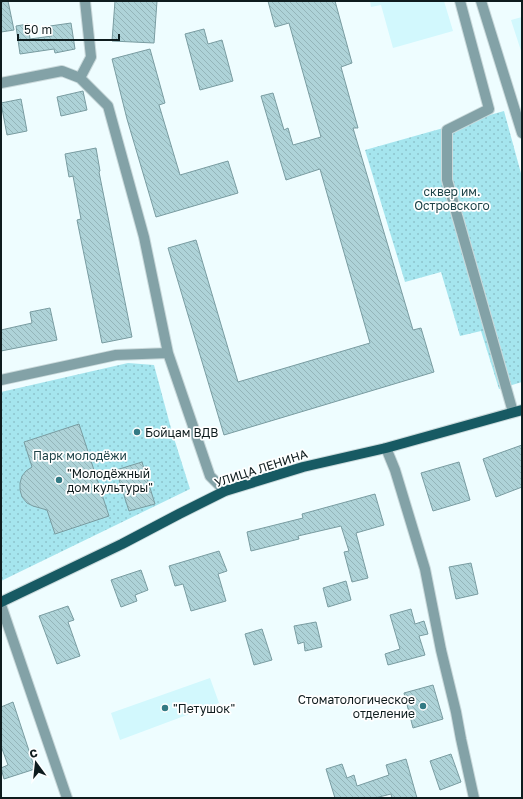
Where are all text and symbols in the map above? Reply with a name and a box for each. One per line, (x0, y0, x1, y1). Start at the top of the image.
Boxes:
scale bar (18, 16, 119, 42)
text: 50 m (24, 22, 52, 37)
park label: сквер им. Островского (414, 184, 490, 213)
place label: Бойцам ВДВ (145, 425, 218, 440)
marker: Бойцам ВДВ (132, 427, 142, 437)
street label: УЛИЦА ЛЕНИНА (213, 446, 309, 490)
park label: Парк молодёжи (33, 448, 127, 463)
place label: "Молодёжный дом культуры" (67, 466, 153, 495)
marker: "Молодёжный дом культуры" (54, 475, 64, 485)
place label: Стоматологическое отделение (298, 692, 415, 721)
place label: "Петушок" (173, 701, 235, 716)
marker: Стоматологическое отделение (418, 701, 428, 711)
marker: "Петушок" (160, 703, 170, 713)
north arrow (16, 743, 56, 783)
text: С (28, 746, 39, 760)

